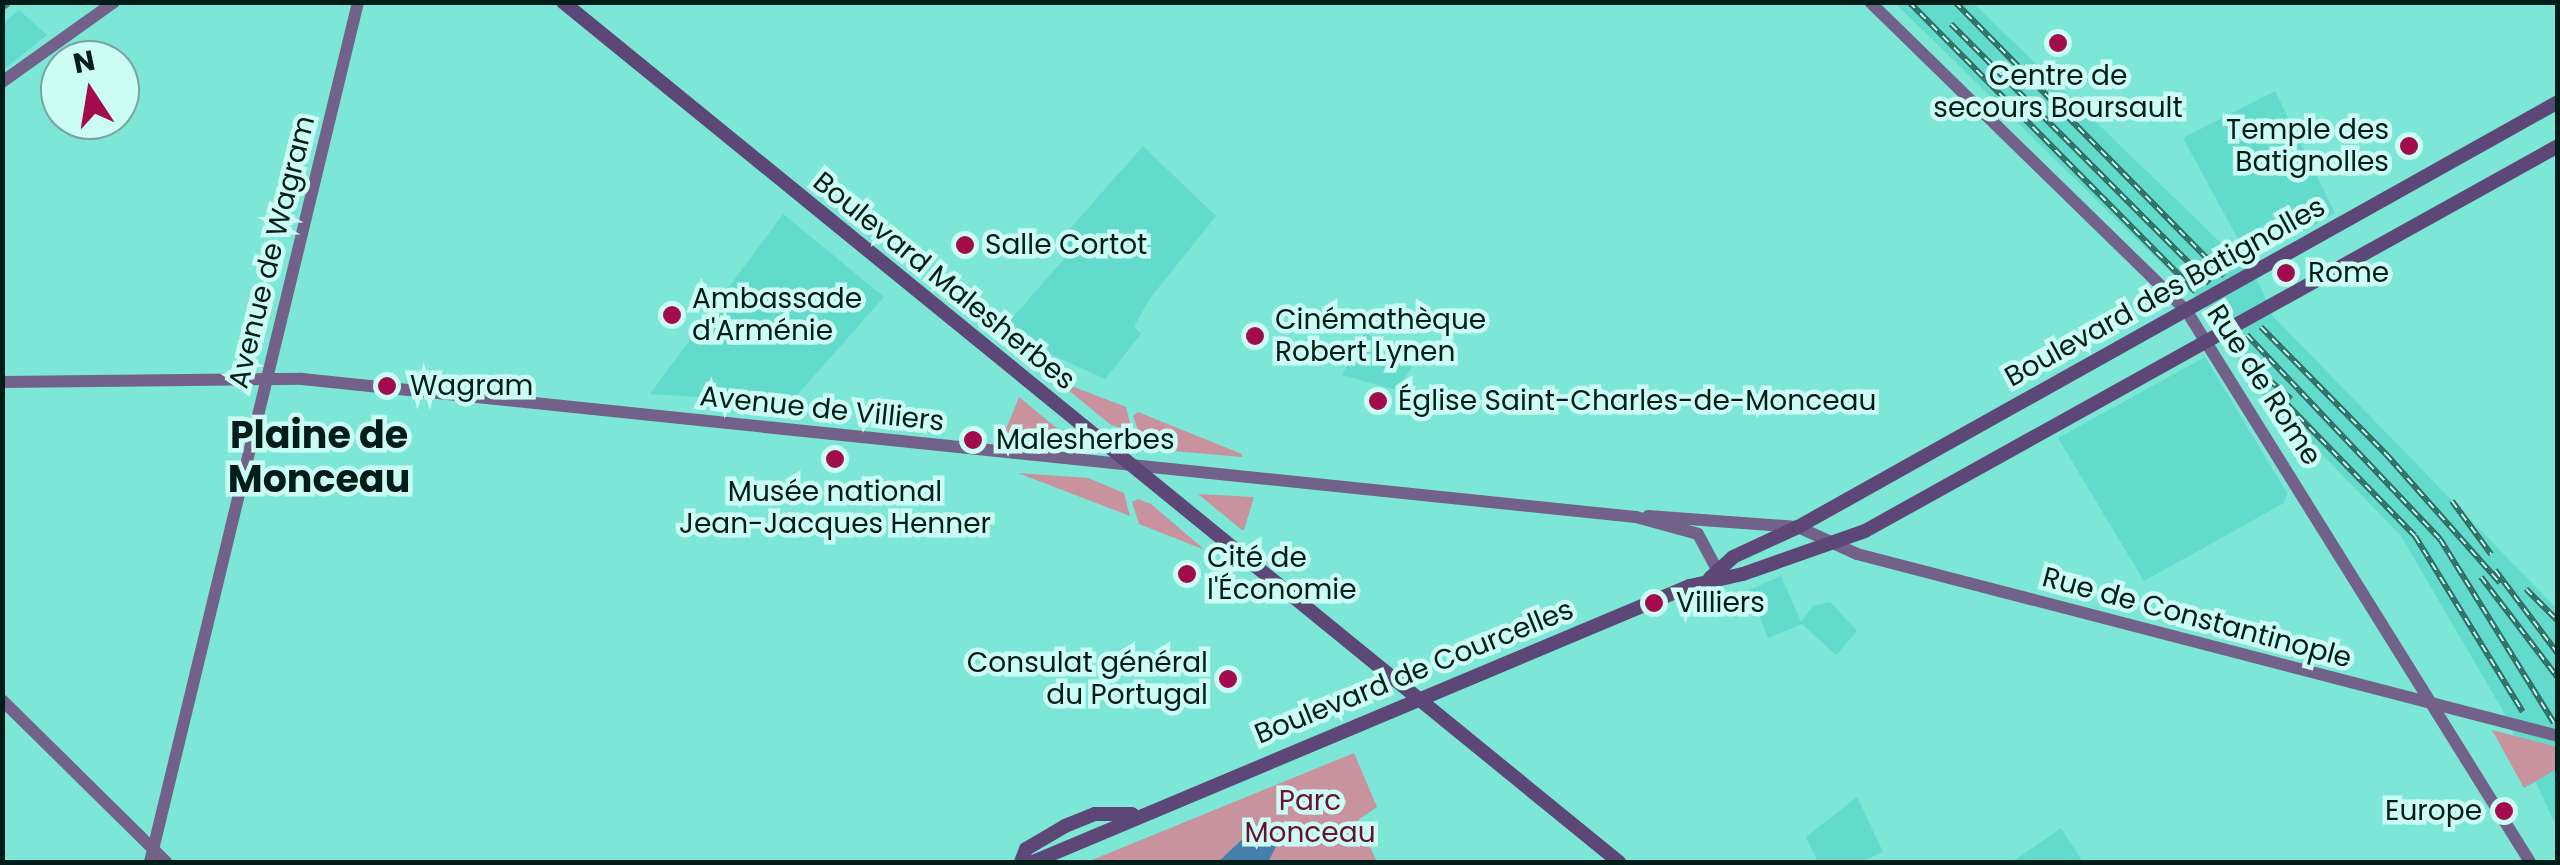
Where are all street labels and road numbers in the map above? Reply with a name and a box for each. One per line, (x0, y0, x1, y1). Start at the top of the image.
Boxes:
street label: Avenue de Wagram (222, 112, 322, 392)
street label: Boulevard Malesherbes (806, 165, 1082, 397)
street label: Boulevard des Batignolles (1999, 190, 2331, 394)
street label: Rue de Rome (2200, 298, 2328, 472)
street label: Avenue de Villiers (698, 379, 946, 439)
street label: Rue de Constantinople (2039, 561, 2355, 675)
street label: Boulevard de Courcelles (1250, 593, 1578, 751)

